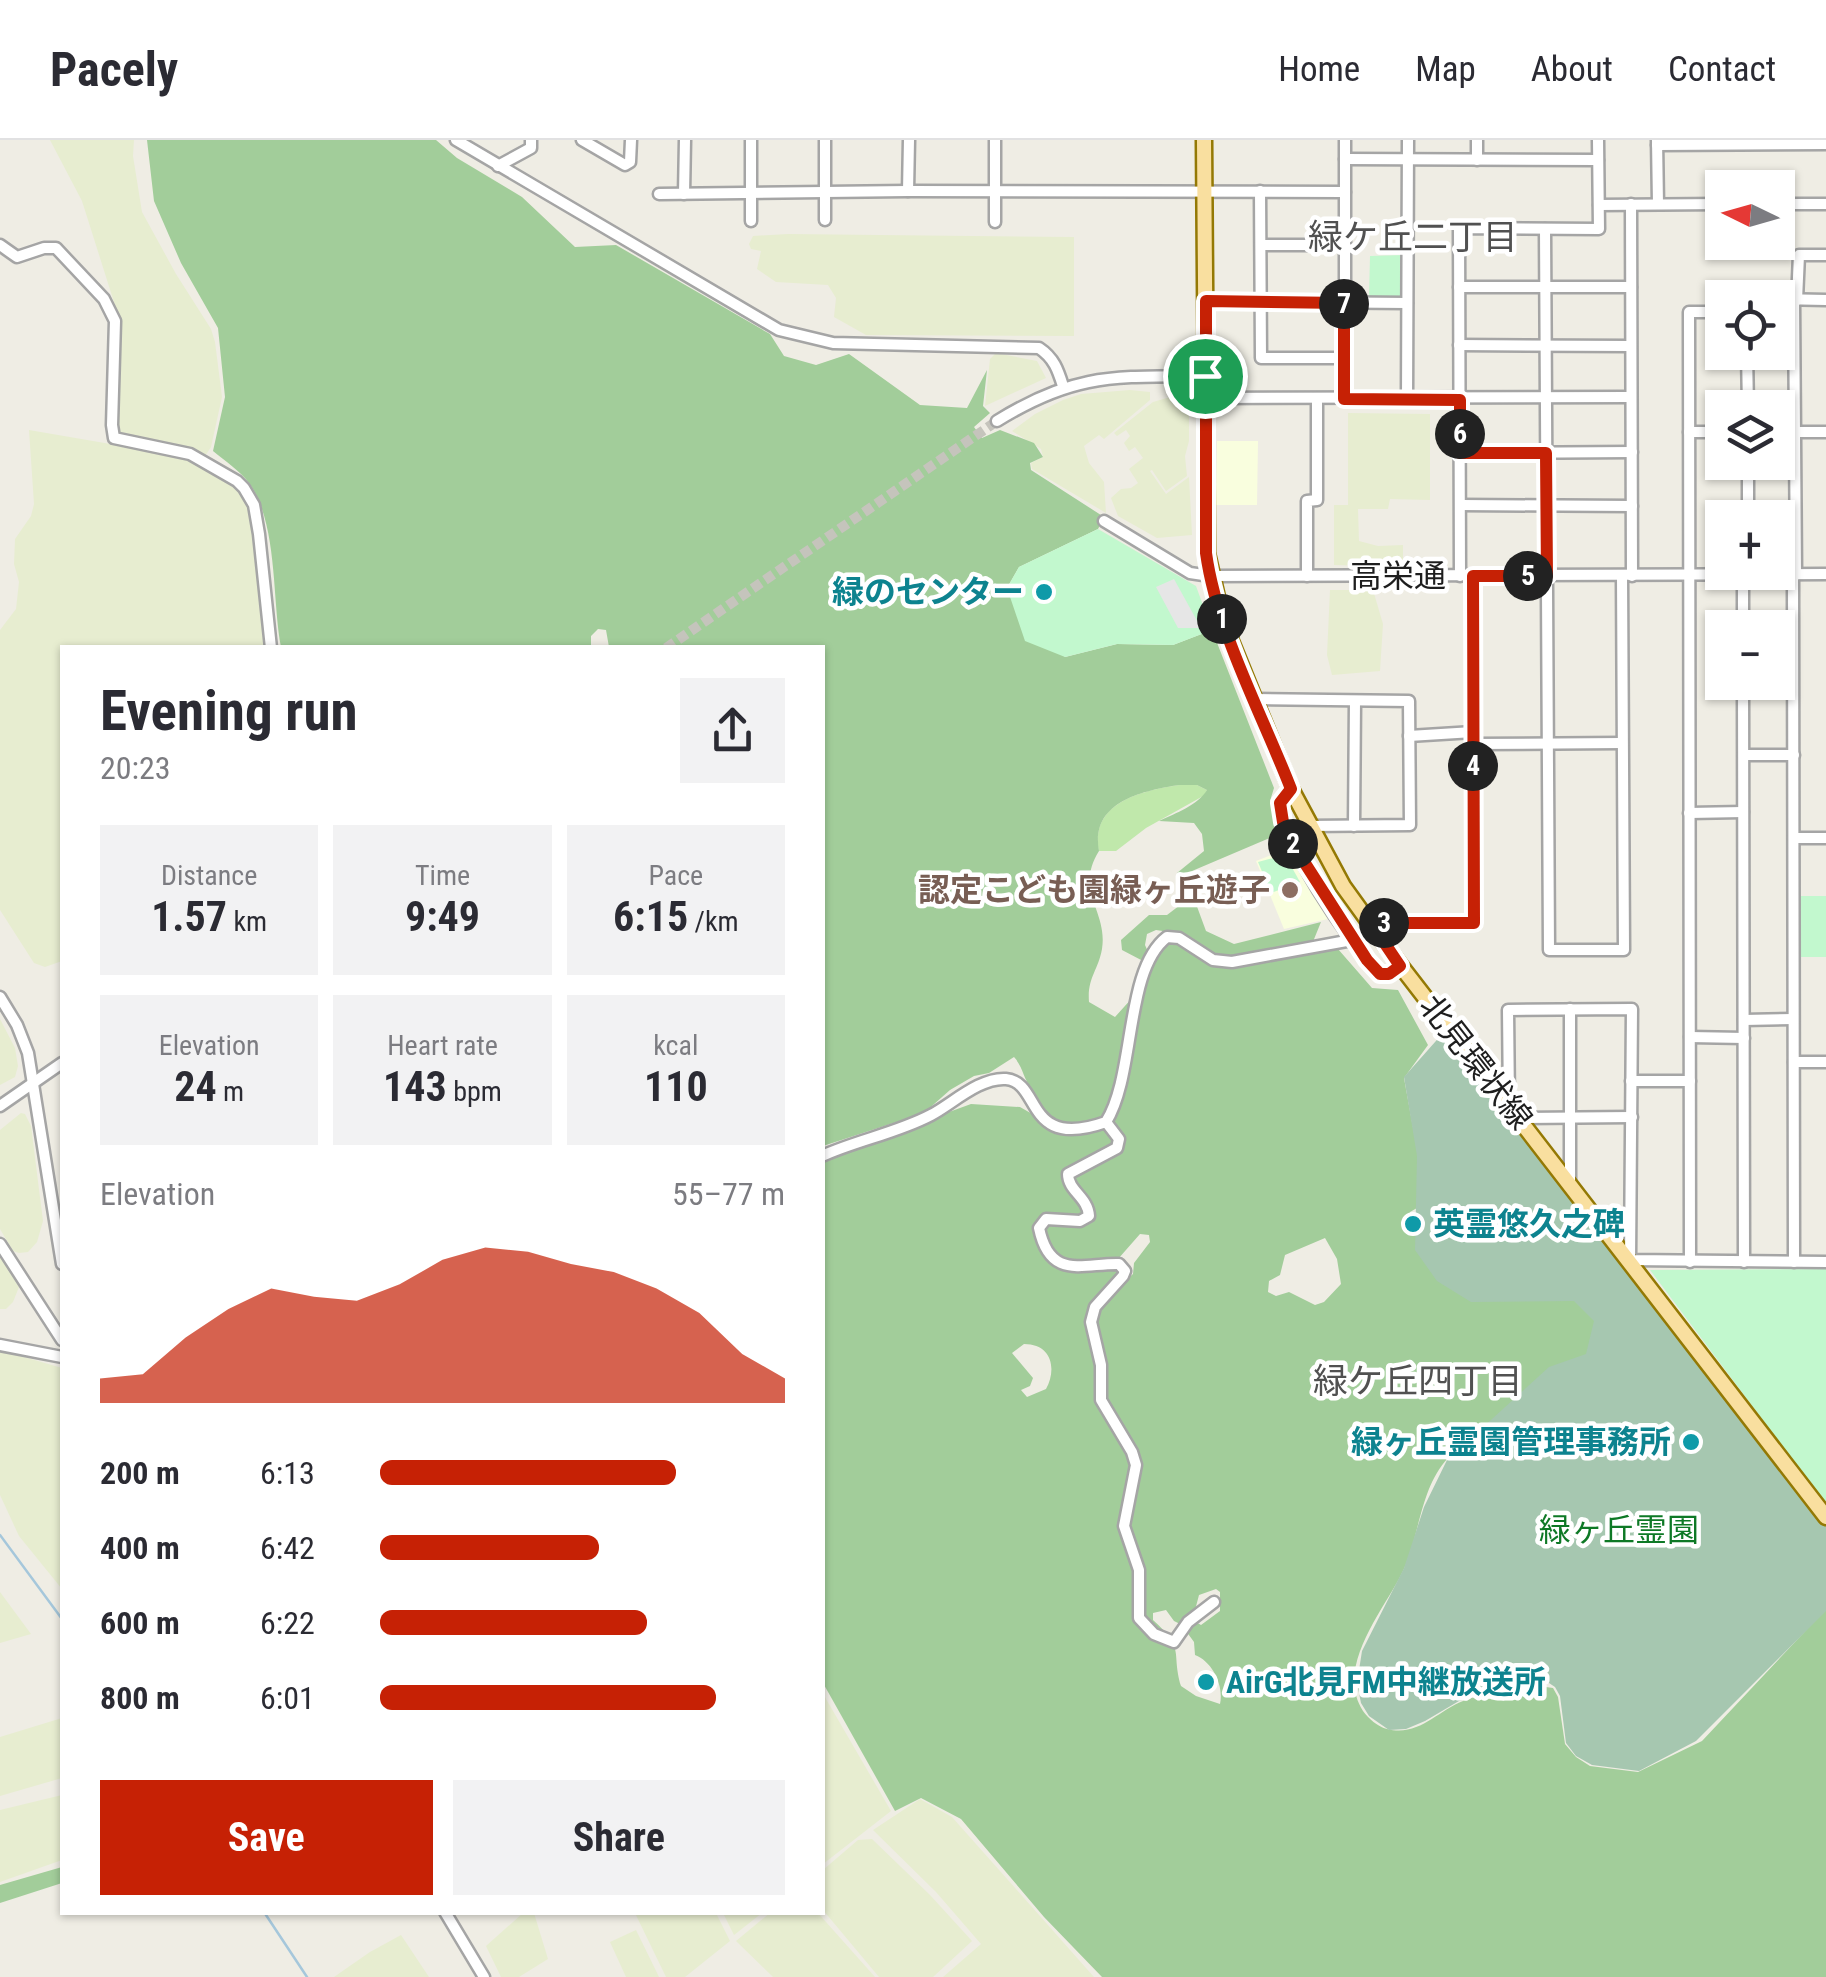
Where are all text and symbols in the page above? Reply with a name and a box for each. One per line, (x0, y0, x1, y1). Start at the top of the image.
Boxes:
text: Pacely (50, 41, 178, 98)
text: Home (1278, 49, 1360, 90)
text: Map (1415, 49, 1476, 90)
text: About (1531, 49, 1613, 90)
text: Contact (1668, 49, 1776, 90)
north arrow (1705, 170, 1795, 260)
map controls (1705, 170, 1795, 700)
district label: 緑ケ丘二丁目 (1308, 217, 1518, 258)
pin: 7 (1319, 279, 1369, 329)
button: locate (1705, 280, 1795, 370)
text: 7 (1337, 287, 1351, 320)
pin (1163, 334, 1248, 419)
icon: arrive (1178, 349, 1233, 404)
button: layers (1705, 390, 1795, 480)
pin: 6 (1435, 409, 1485, 459)
text: 6 (1453, 417, 1467, 450)
button: + (1705, 500, 1795, 590)
pin: 5 (1503, 551, 1553, 601)
street label: 高栄通 (1350, 557, 1446, 595)
text: 5 (1521, 559, 1535, 592)
place label: 緑のセンター (832, 573, 1024, 611)
marker: 緑のセンター (1033, 581, 1055, 603)
pin: 1 (1197, 594, 1247, 644)
text: 1 (1215, 602, 1229, 635)
button: − (1705, 610, 1795, 700)
button: share (680, 678, 785, 783)
text: Evening run (100, 679, 358, 743)
pin: 4 (1448, 741, 1498, 791)
text: 20:23 (100, 749, 171, 787)
text: 4 (1466, 749, 1480, 782)
pin: 2 (1268, 819, 1318, 869)
text: 2 (1286, 827, 1300, 860)
text: Distance (161, 859, 257, 892)
text: Time (415, 859, 470, 892)
text: Pace (648, 859, 703, 892)
place label: 認定こども園緑ヶ丘遊子 (918, 871, 1270, 909)
marker: 認定こども園緑ヶ丘遊子 (1279, 879, 1301, 901)
text: 1.57 (151, 892, 227, 941)
text: 9:49 (405, 892, 480, 941)
text: 6:15 (613, 892, 688, 941)
pin: 3 (1359, 898, 1409, 948)
text: km (227, 905, 267, 938)
text: /km (688, 905, 739, 938)
text: 3 (1377, 906, 1391, 939)
street label: 北見環状線 (1412, 987, 1540, 1137)
text: Elevation (159, 1029, 260, 1062)
text: Heart rate (387, 1029, 498, 1062)
text: kcal (653, 1029, 698, 1062)
text: 24 (174, 1062, 217, 1111)
text: 143 (383, 1062, 447, 1111)
text: 110 (644, 1062, 708, 1111)
text: m (217, 1075, 244, 1108)
text: bpm (447, 1075, 502, 1108)
text: Elevation (100, 1175, 215, 1213)
text: 55–77 m (672, 1175, 785, 1213)
place label: 英霊悠久之碑 (1433, 1205, 1625, 1243)
marker: 英霊悠久之碑 (1402, 1213, 1424, 1235)
district label: 緑ケ丘四丁目 (1313, 1361, 1523, 1402)
place label: 緑ヶ丘霊園管理事務所 (1351, 1423, 1671, 1461)
marker: 緑ヶ丘霊園管理事務所 (1680, 1431, 1702, 1453)
text: 200 m (100, 1454, 180, 1492)
text: 6:13 (260, 1454, 315, 1492)
park label: 緑ヶ丘霊園 (1539, 1511, 1699, 1549)
text: 400 m (100, 1529, 180, 1567)
text: 6:42 (260, 1529, 315, 1567)
text: 600 m (100, 1604, 180, 1642)
text: 6:22 (260, 1604, 315, 1642)
place label: AirG北見FM中継放送所 (1226, 1663, 1546, 1701)
marker: AirG北見FM中継放送所 (1195, 1671, 1217, 1693)
text: 800 m (100, 1679, 180, 1717)
text: 6:01 (260, 1679, 315, 1717)
button: Save (100, 1780, 433, 1895)
button: Share (453, 1780, 785, 1895)

